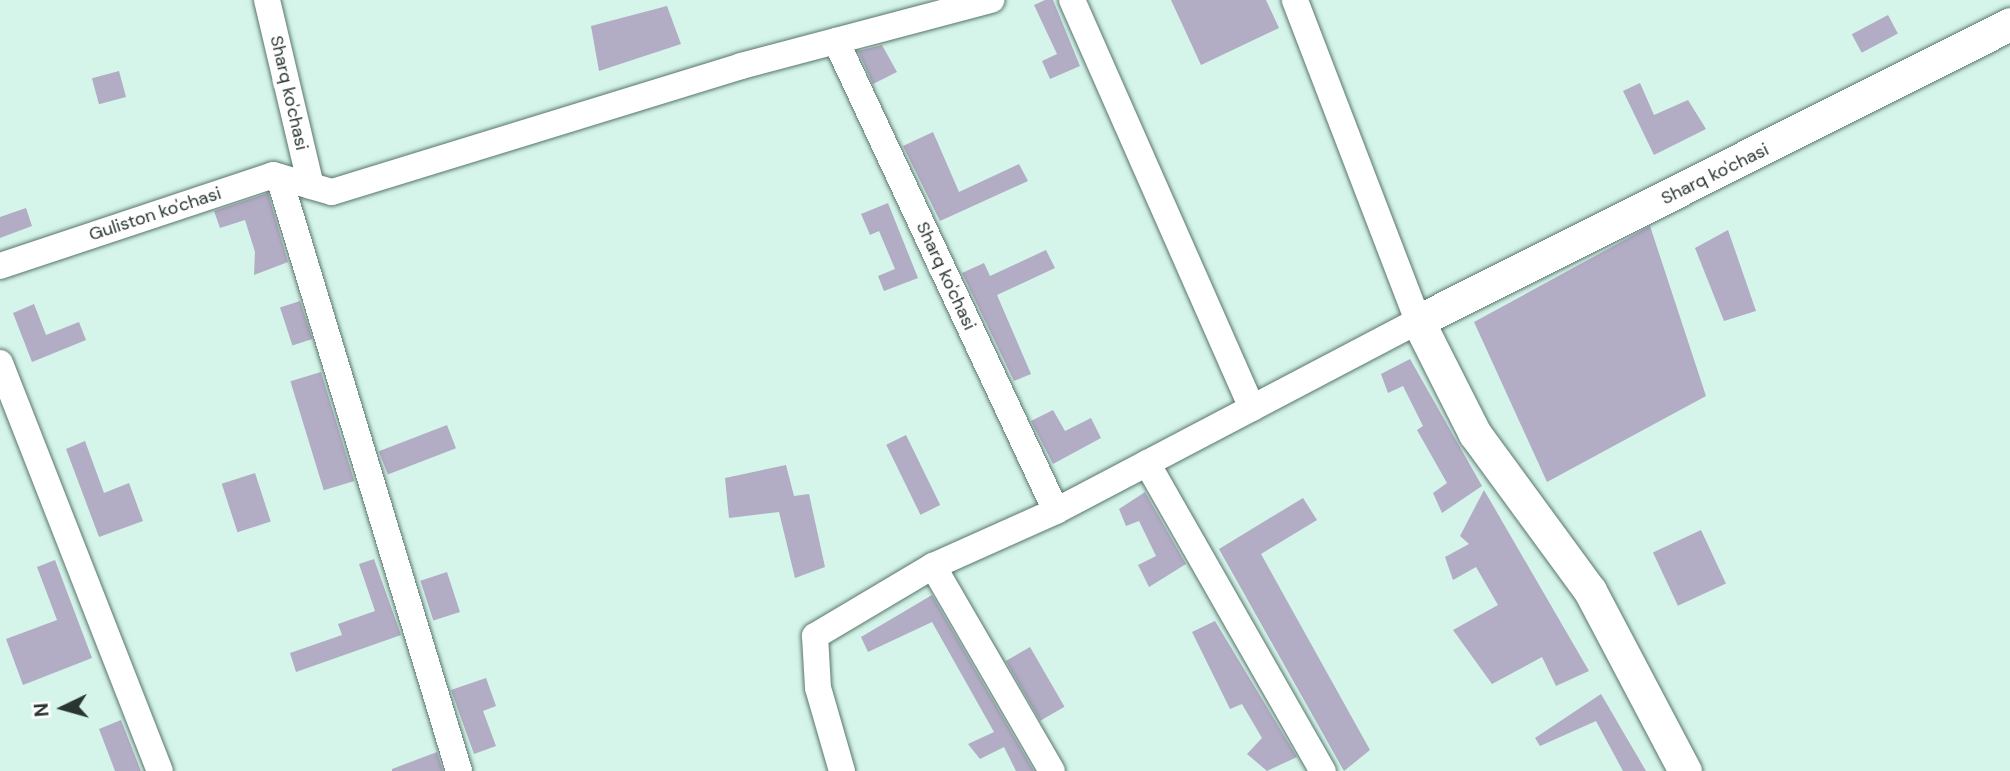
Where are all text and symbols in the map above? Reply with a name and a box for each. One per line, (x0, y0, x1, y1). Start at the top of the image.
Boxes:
street label: Sharq ko'chasi (265, 33, 313, 153)
street label: Sharq ko'chasi (1658, 139, 1772, 209)
street label: Guliston ko'chasi (86, 182, 224, 246)
street label: Sharq ko'chasi (911, 218, 981, 334)
north arrow (28, 673, 98, 743)
text: N (29, 702, 55, 718)

